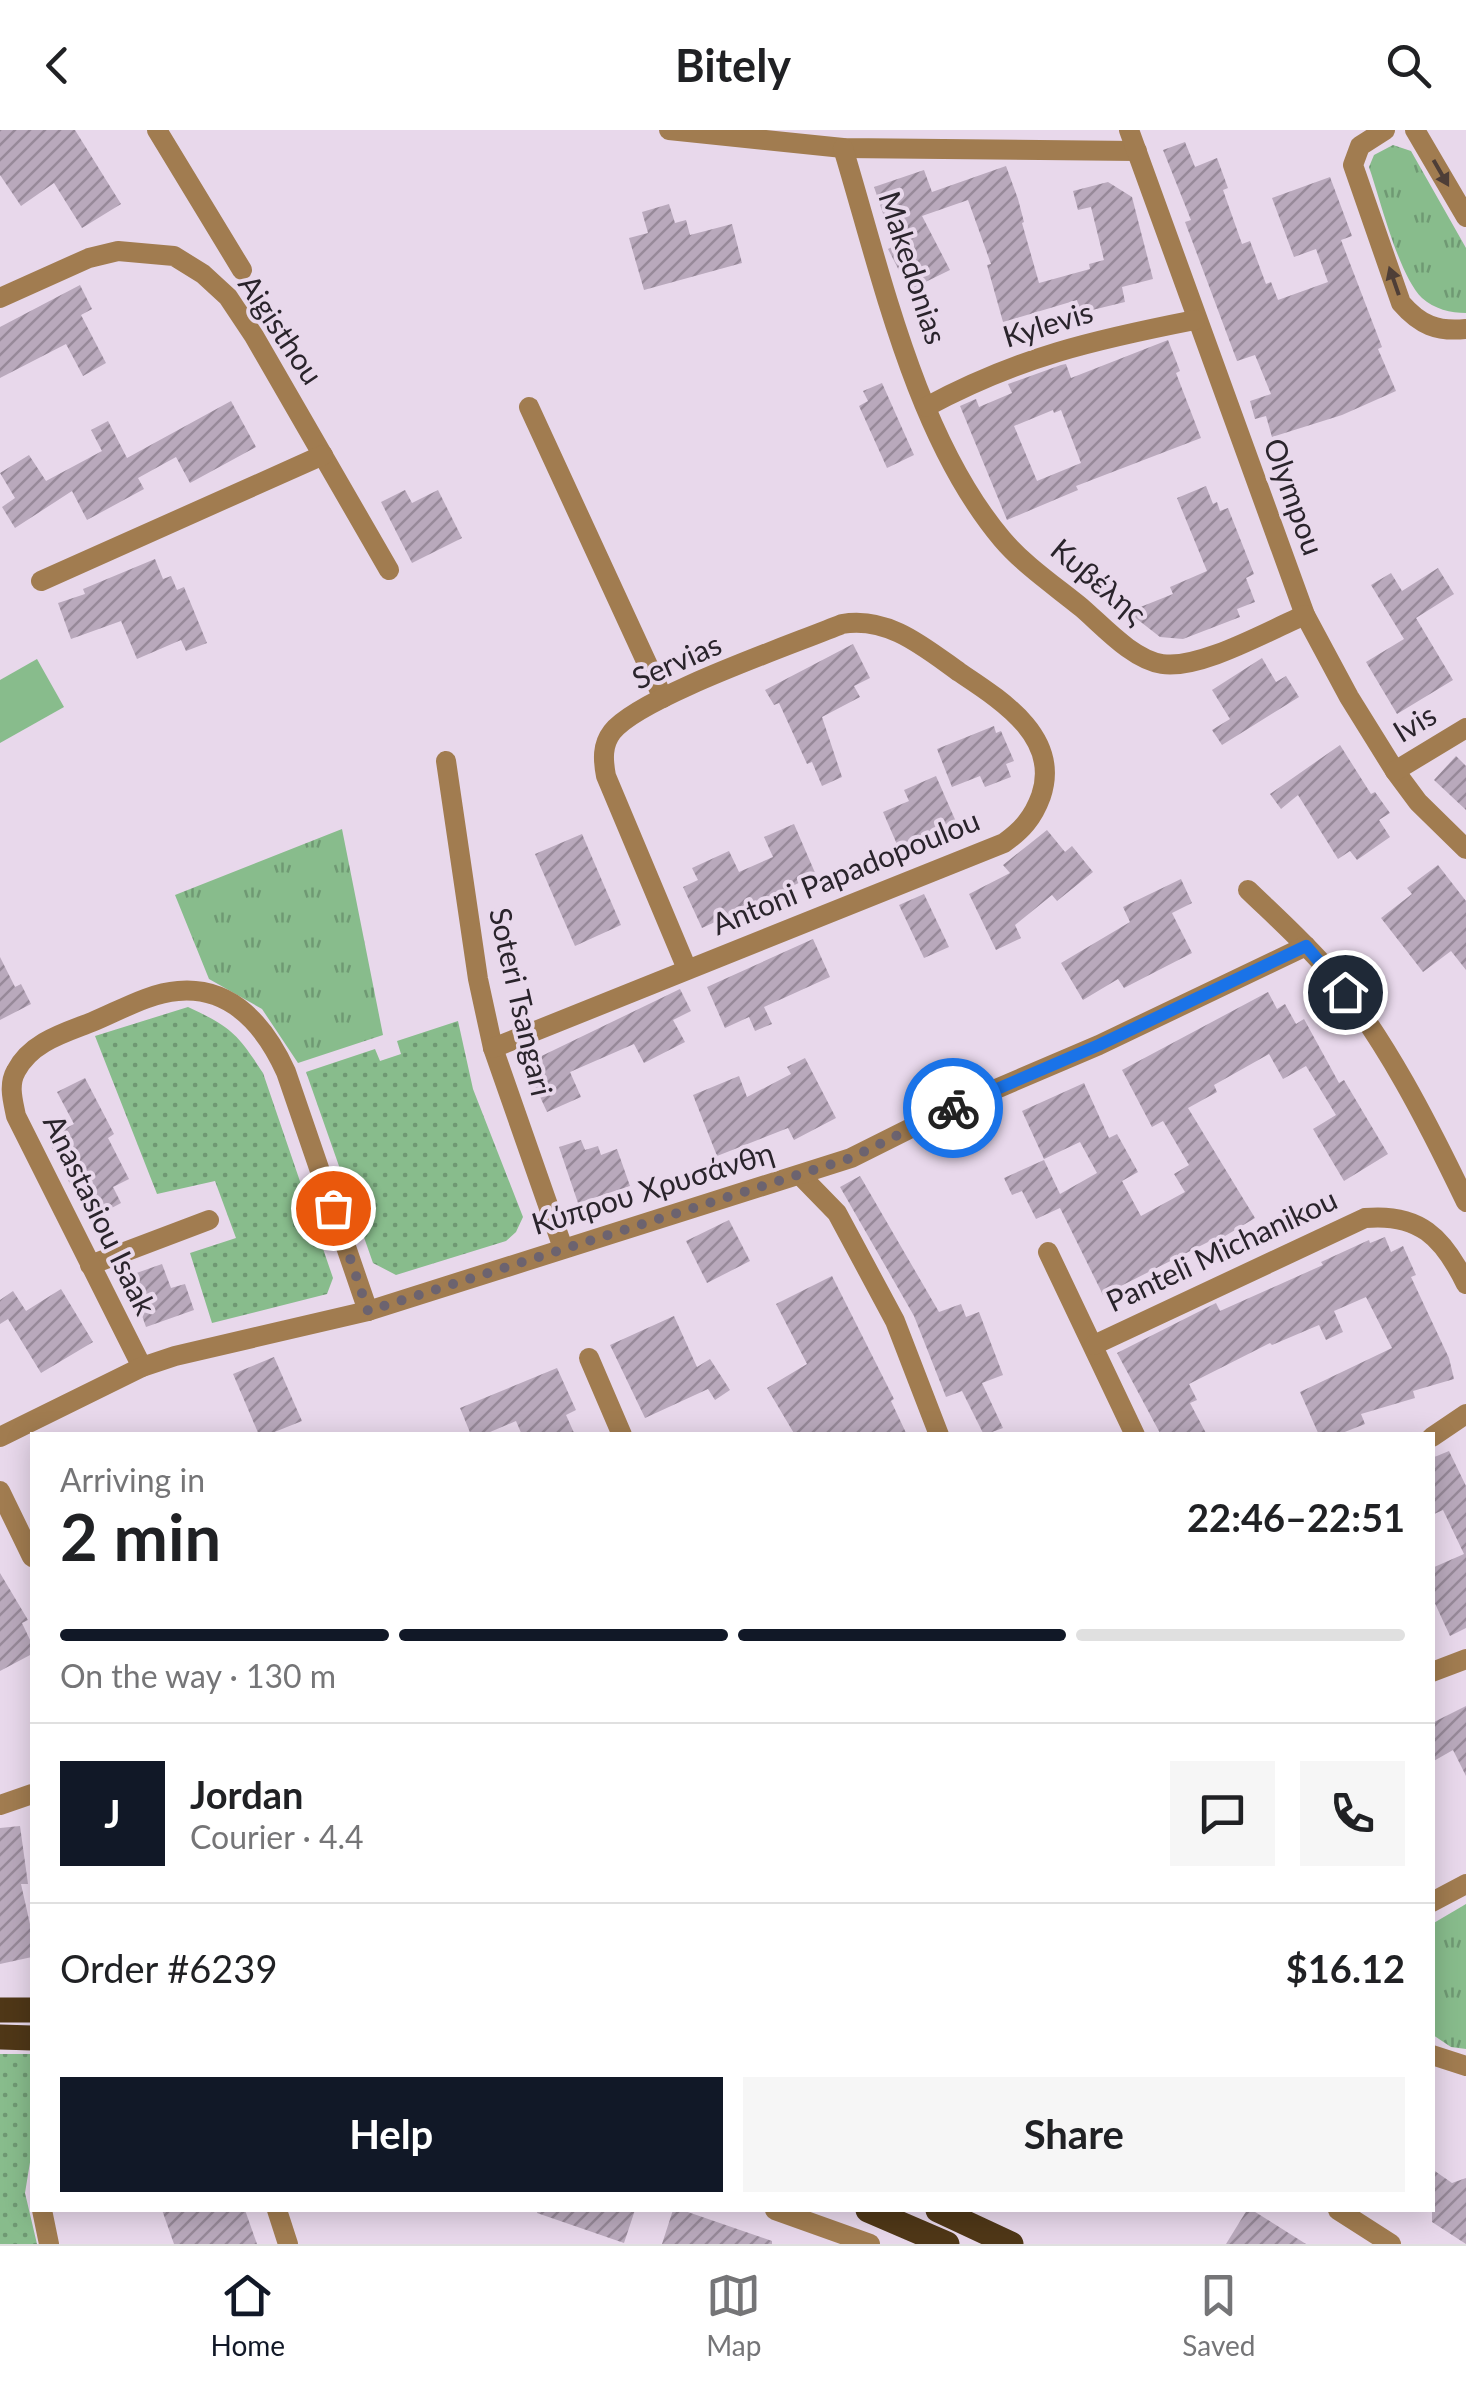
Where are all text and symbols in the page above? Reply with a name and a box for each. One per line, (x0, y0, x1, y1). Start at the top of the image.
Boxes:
icon: back (30, 38, 85, 93)
text: Bitely (675, 38, 791, 92)
icon: search (1381, 38, 1436, 93)
one-way arrow (1432, 159, 1449, 187)
street label: Makedonias (872, 187, 955, 348)
one-way arrow (1386, 266, 1401, 296)
street label: Aigisthou (232, 267, 331, 391)
street label: Kylevis (998, 292, 1097, 354)
street label: Olympou (1257, 433, 1333, 560)
street label: Κυβέλης (1044, 530, 1154, 631)
street label: Servias (626, 625, 726, 696)
street label: Ivis (1386, 696, 1442, 749)
street label: Antoni Papadopoulou (706, 801, 984, 941)
street label: Soteri Tsangari (483, 904, 561, 1099)
pin (1303, 950, 1388, 1035)
icon: home (1318, 965, 1373, 1020)
courier (903, 1058, 1003, 1158)
icon: bike (926, 1081, 981, 1136)
street label: Anastasiou Isaak (37, 1108, 165, 1321)
street label: Κύπρου Χρυσάνθη (527, 1133, 778, 1241)
pin (291, 1166, 376, 1251)
street label: Panteli Michanikou (1100, 1180, 1342, 1318)
icon: bag (306, 1181, 361, 1236)
text: Arriving in (60, 1460, 205, 1499)
text: 22:46–22:51 (1187, 1494, 1405, 1540)
text: 2 min (60, 1497, 221, 1575)
text: On the way · 130 m (60, 1656, 336, 1695)
button: chat (1170, 1761, 1275, 1866)
button: phone (1300, 1761, 1405, 1866)
text: Jordan (190, 1771, 303, 1817)
text: J (104, 1790, 121, 1836)
text: Courier · 4.4 (190, 1817, 364, 1856)
text: Order #6239 (60, 1945, 277, 1991)
text: $16.12 (1286, 1945, 1405, 1991)
button: Help (60, 2077, 723, 2192)
button: Share (743, 2077, 1405, 2192)
tab: Home (211, 2268, 285, 2362)
tab: Map (706, 2268, 761, 2362)
tab: Saved (1182, 2268, 1255, 2362)

